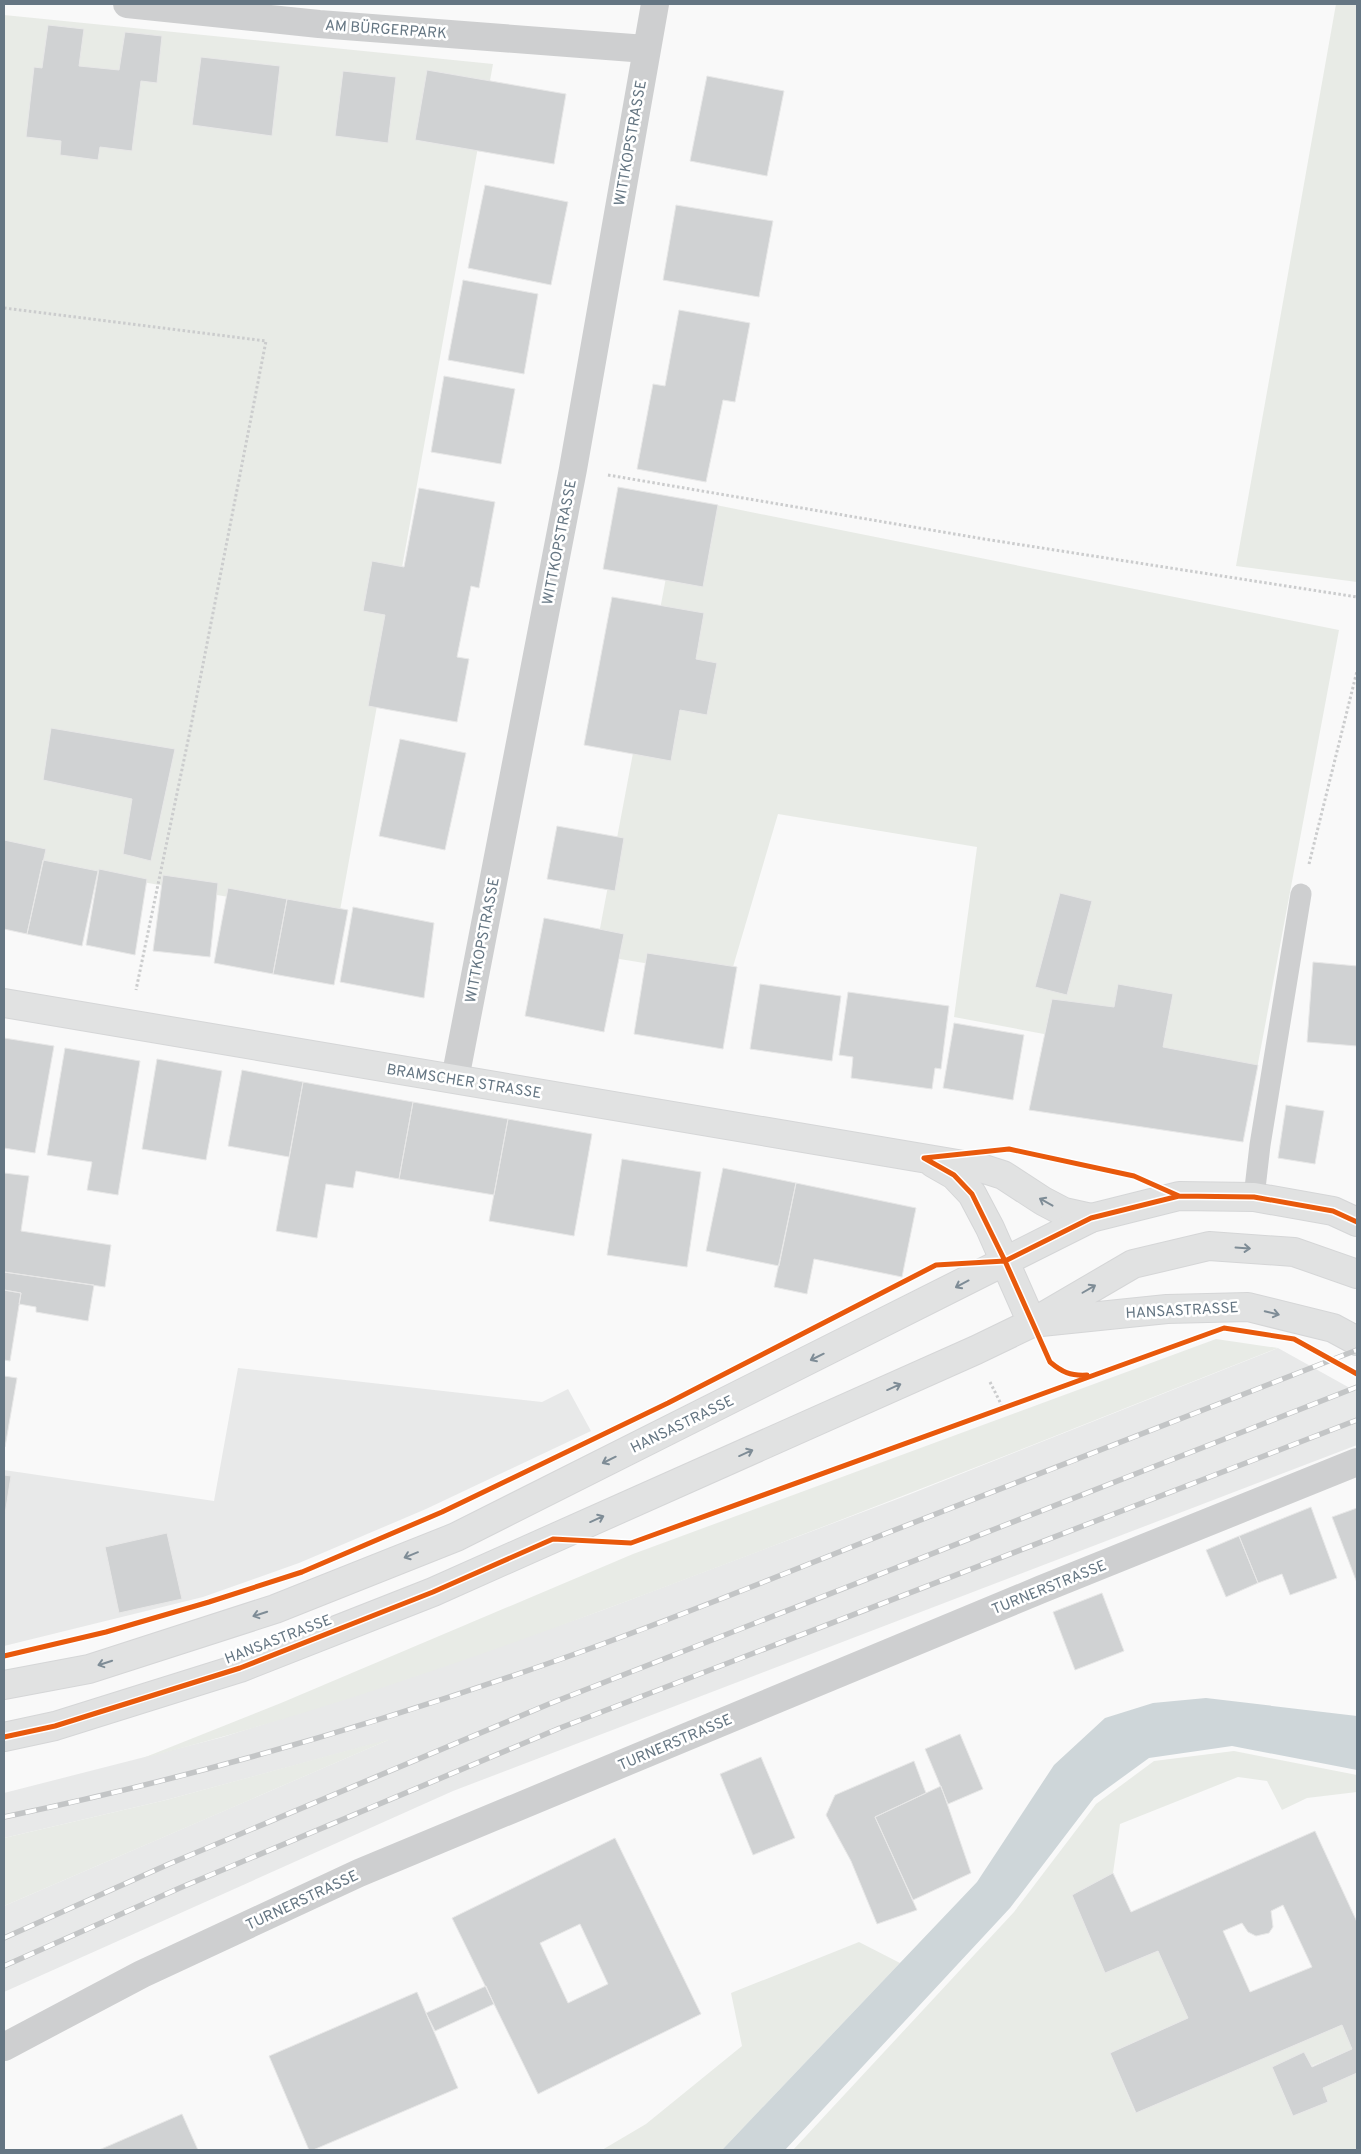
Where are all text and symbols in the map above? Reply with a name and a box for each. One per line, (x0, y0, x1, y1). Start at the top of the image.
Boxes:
street label: AM BÜRGERPARK (324, 16, 448, 44)
street label: WITTKOPSTRASSE (611, 79, 652, 208)
street label: WITTKOPSTRASSE (539, 478, 582, 607)
street label: WITTKOPSTRASSE (462, 876, 505, 1005)
street label: BRAMSCHER STRASSE (385, 1061, 543, 1104)
one-way arrow (1038, 1197, 1053, 1207)
one-way arrow (1235, 1244, 1251, 1253)
one-way arrow (955, 1280, 970, 1289)
one-way arrow (1082, 1284, 1096, 1294)
street label: HANSASTRASSE (1125, 1299, 1239, 1324)
one-way arrow (1263, 1309, 1279, 1318)
one-way arrow (810, 1353, 825, 1362)
one-way arrow (886, 1381, 901, 1391)
street label: HANSASTRASSE (628, 1392, 738, 1459)
one-way arrow (738, 1448, 753, 1457)
one-way arrow (602, 1456, 617, 1466)
one-way arrow (589, 1514, 604, 1524)
one-way arrow (404, 1550, 419, 1560)
street label: TURNERSTRASSE (989, 1557, 1110, 1620)
one-way arrow (252, 1610, 268, 1619)
street label: HANSASTRASSE (222, 1611, 335, 1670)
one-way arrow (97, 1659, 113, 1669)
street label: TURNERSTRASSE (616, 1711, 735, 1776)
street label: TURNERSTRASSE (243, 1867, 362, 1936)

